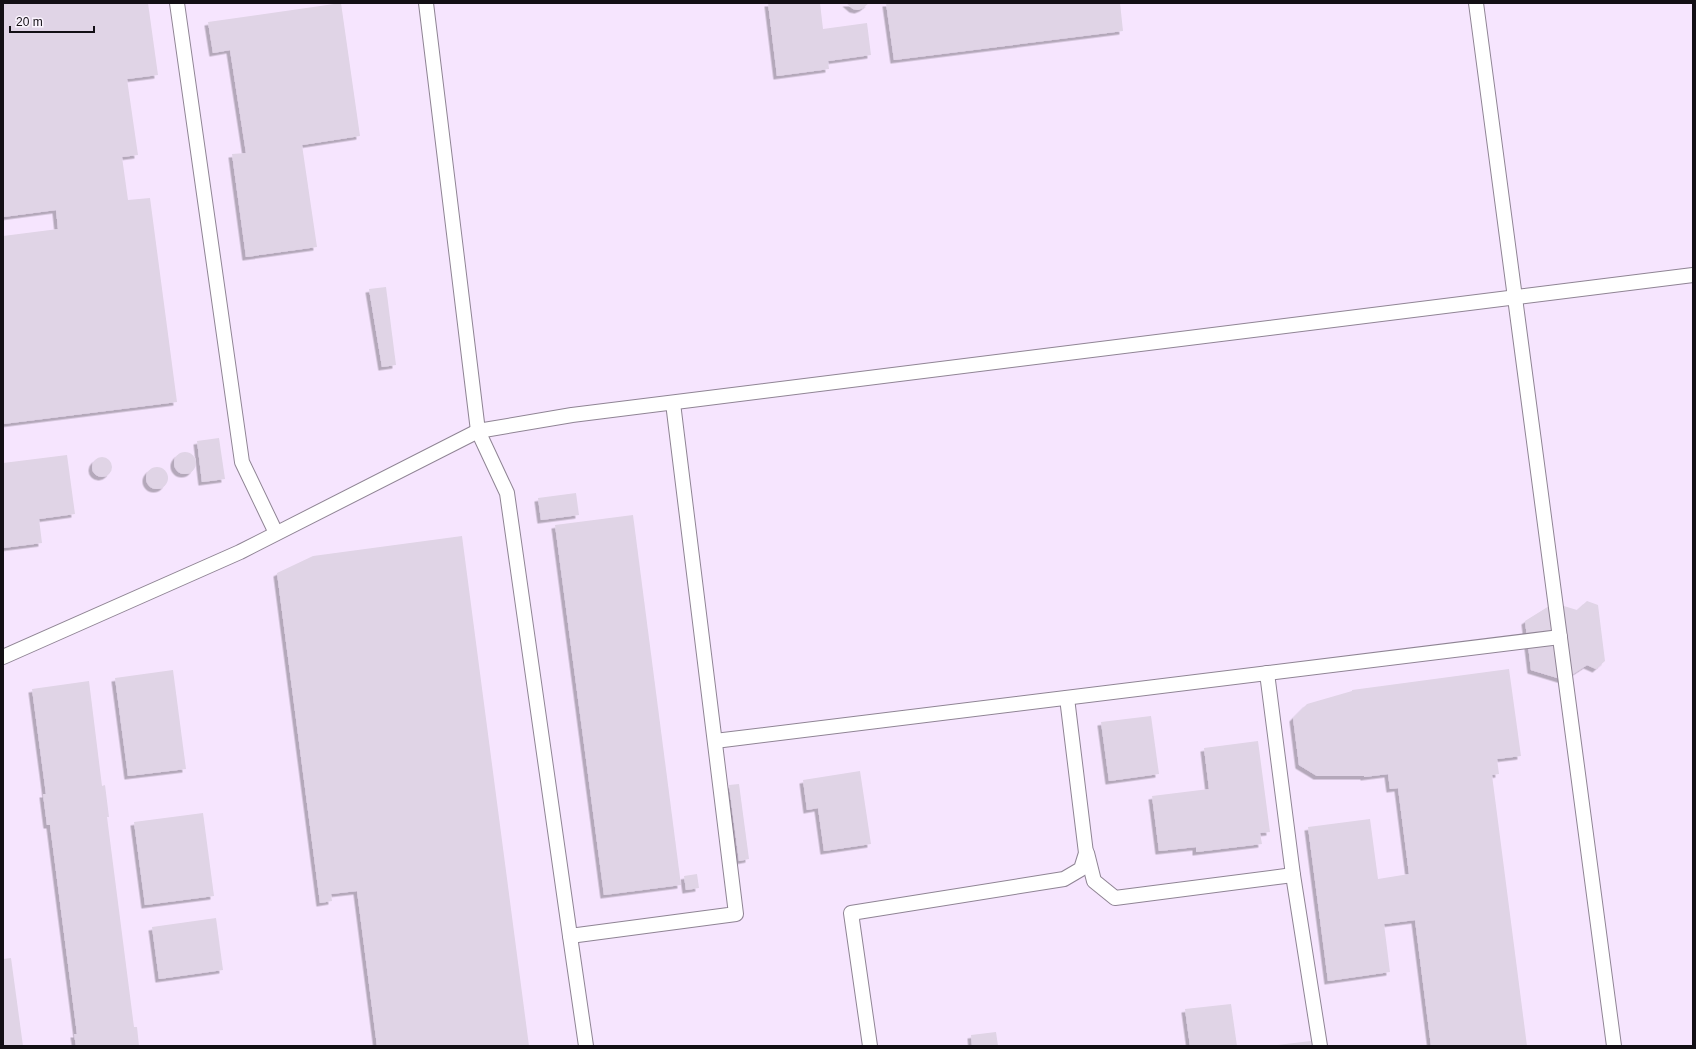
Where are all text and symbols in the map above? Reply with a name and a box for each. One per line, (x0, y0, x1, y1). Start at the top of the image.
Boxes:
scale bar (10, 8, 94, 34)
text: 20 m (16, 15, 43, 29)

